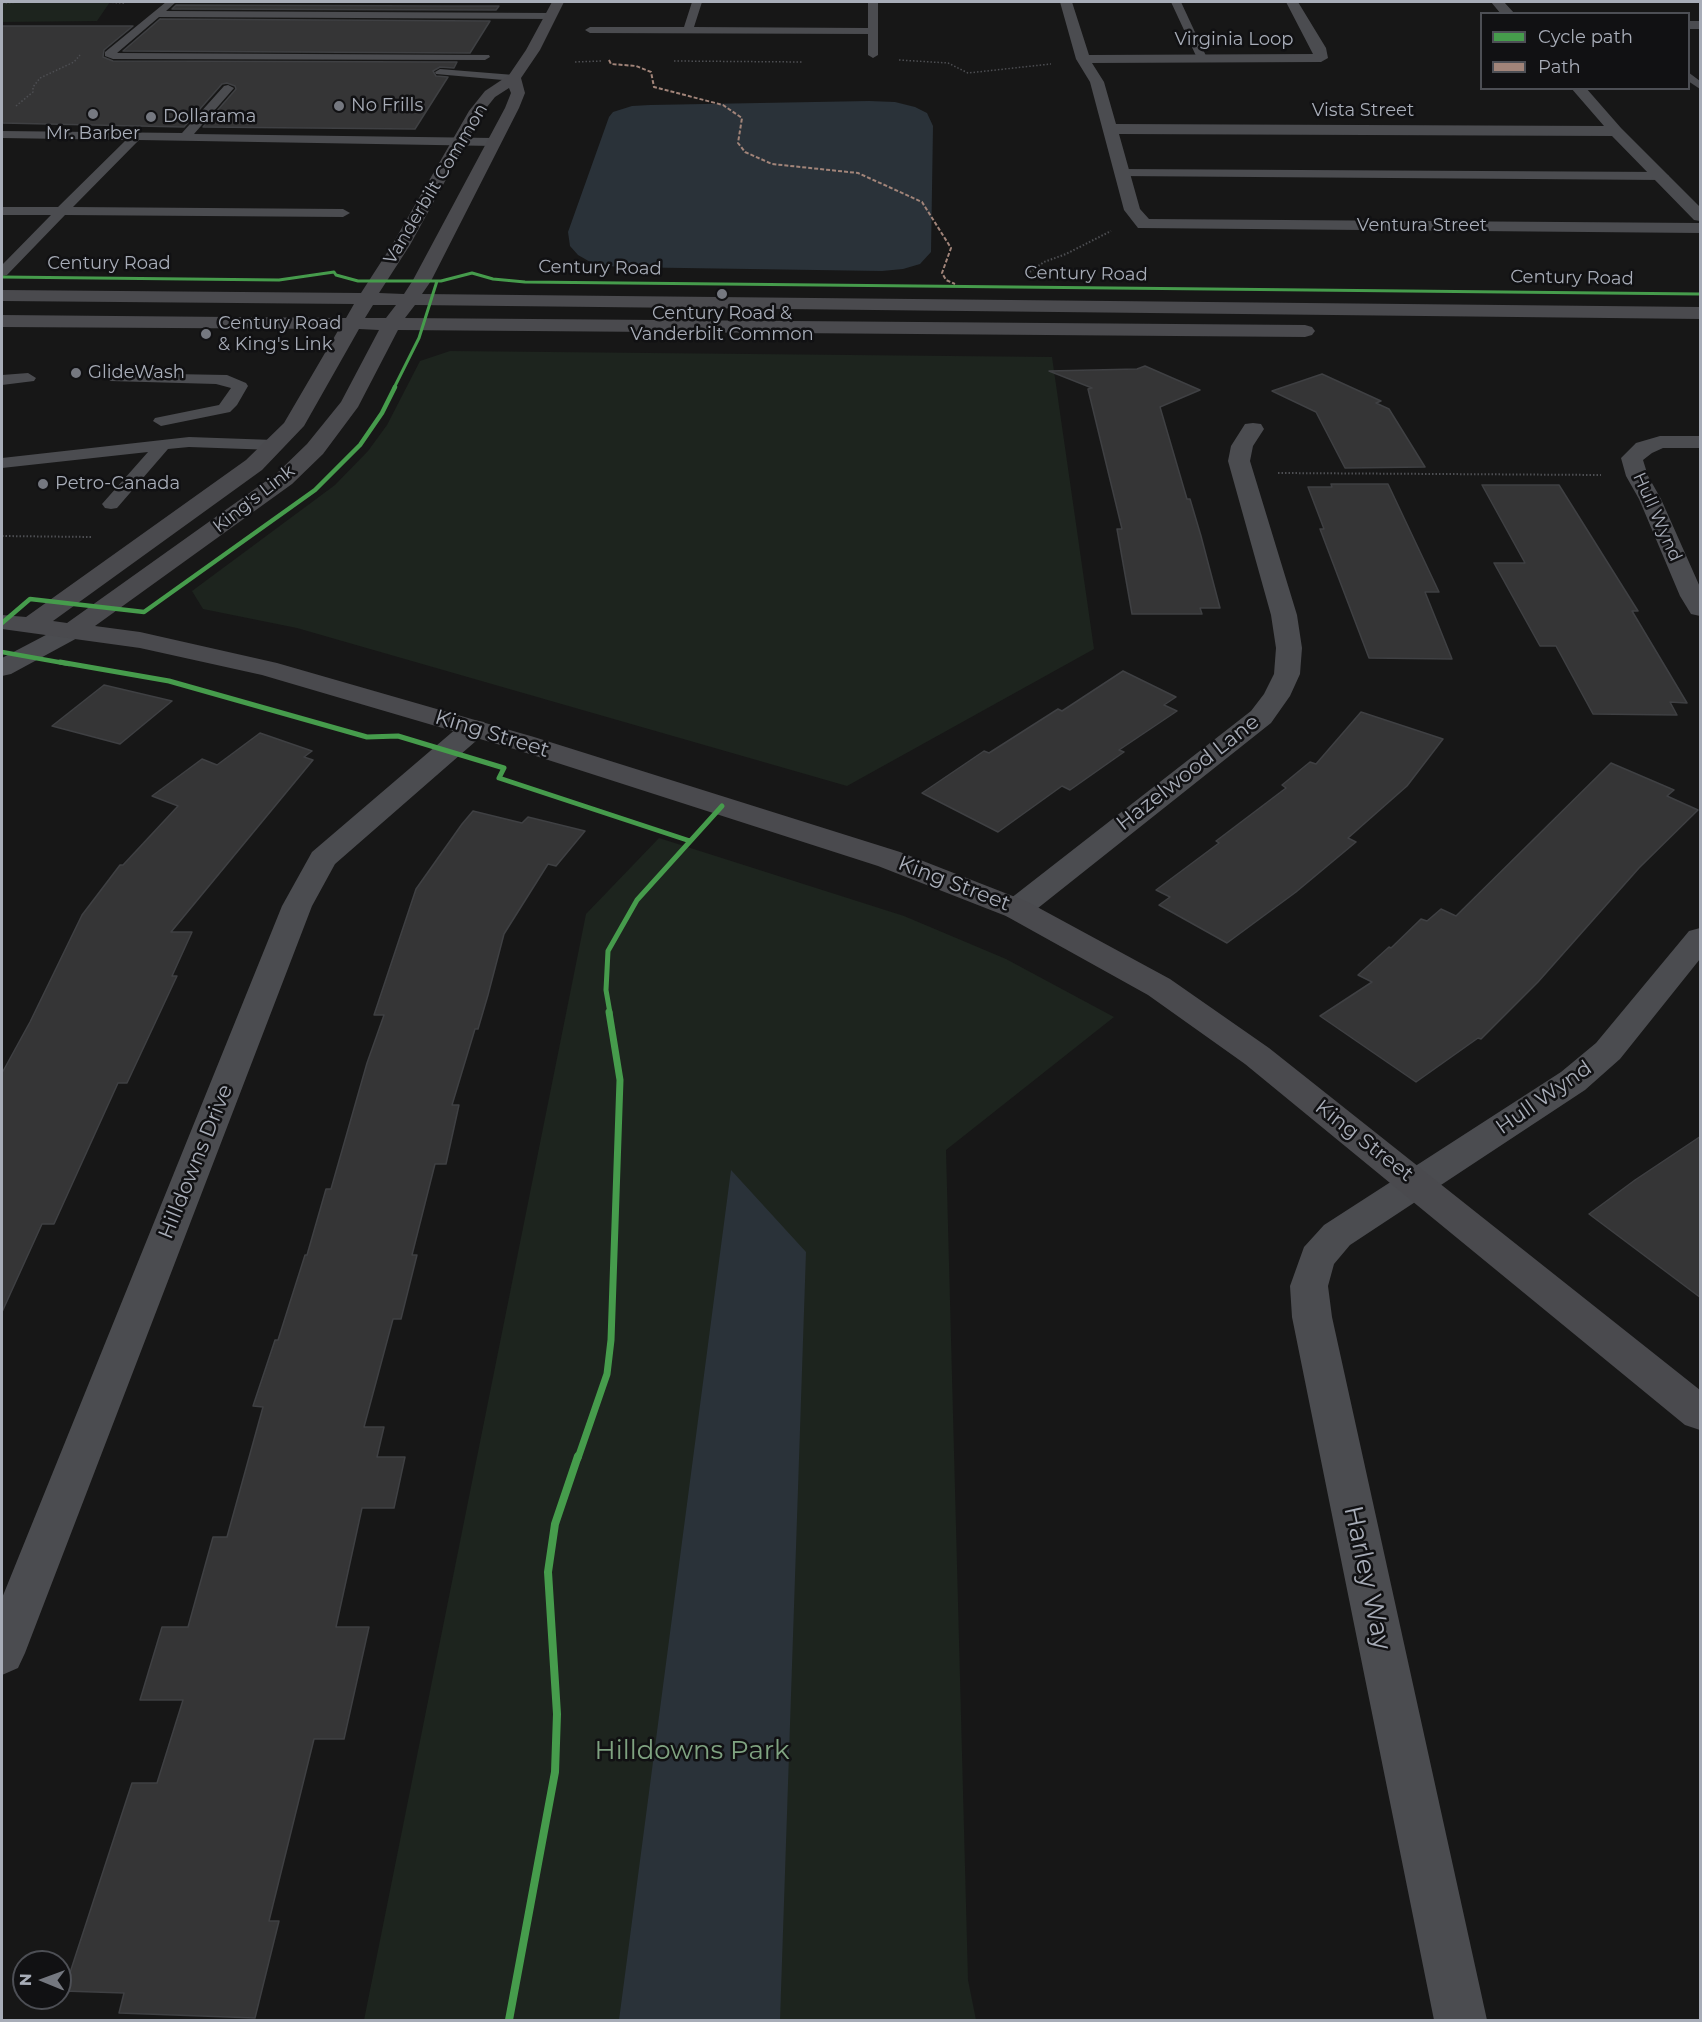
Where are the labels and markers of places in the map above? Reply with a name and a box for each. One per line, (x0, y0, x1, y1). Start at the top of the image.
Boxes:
place label: No Frills (351, 95, 423, 117)
marker: No Frills (332, 99, 346, 113)
place label: Dollarama (163, 106, 256, 128)
marker: Mr. Barber (86, 107, 100, 121)
marker: Dollarama (144, 110, 158, 124)
place label: Mr. Barber (46, 123, 140, 145)
marker: Century Road & Vanderbilt Common (715, 287, 729, 301)
place label: Century Road & Vanderbilt Common (630, 303, 814, 346)
place label: Century Road & King's Link (218, 313, 341, 356)
marker: Century Road & King's Link (199, 327, 213, 341)
place label: GlideWash (88, 362, 185, 384)
marker: GlideWash (69, 366, 83, 380)
place label: Petro-Canada (55, 473, 180, 495)
marker: Petro-Canada (36, 477, 50, 491)

